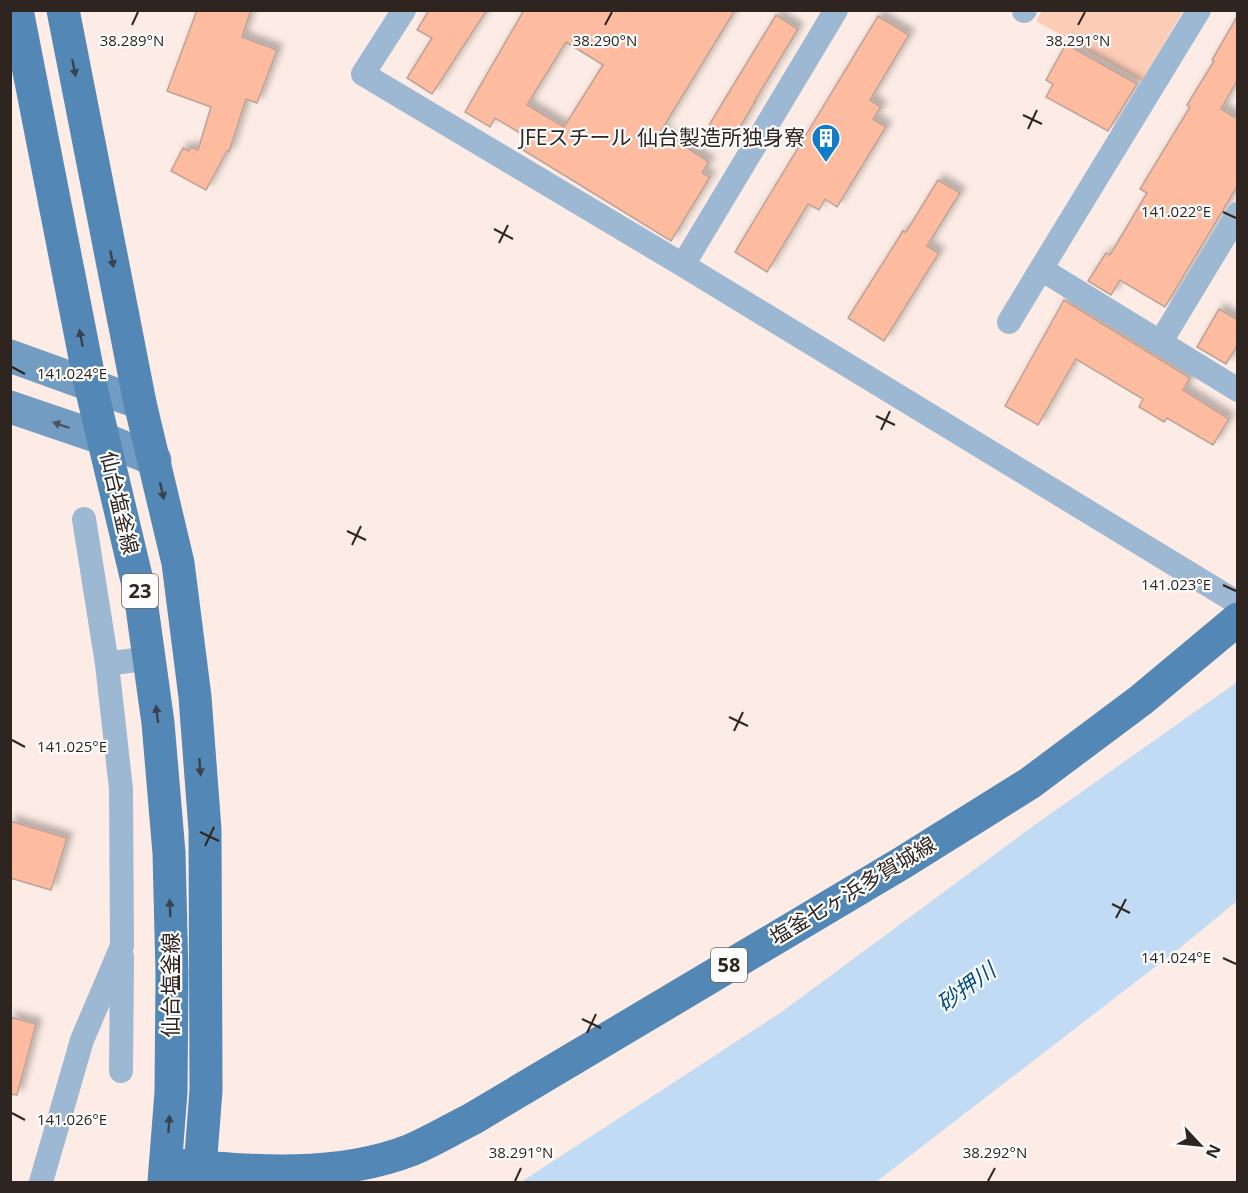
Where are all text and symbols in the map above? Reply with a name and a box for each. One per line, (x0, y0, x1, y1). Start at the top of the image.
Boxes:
text: 38.289°N (100, 30, 164, 50)
text: 38.290°N (573, 30, 637, 50)
text: 38.291°N (1046, 30, 1110, 50)
one-way arrow (70, 59, 79, 78)
building icon: JFEスチール 仙台製造所独身寮 (810, 122, 842, 164)
place label: JFEスチール 仙台製造所独身寮 (517, 123, 805, 151)
text: 141.022°E (1141, 201, 1211, 221)
one-way arrow (108, 250, 117, 269)
one-way arrow (76, 328, 85, 347)
text: 141.024°E (37, 363, 107, 383)
one-way arrow (52, 420, 70, 429)
street label: 仙台塩釜線 (95, 448, 145, 557)
one-way arrow (158, 482, 167, 501)
road number: 23 (122, 574, 158, 608)
text: 141.023°E (1141, 574, 1211, 594)
one-way arrow (152, 704, 161, 723)
text: 141.025°E (37, 736, 107, 756)
one-way arrow (196, 757, 205, 776)
street label: 塩釜七ヶ浜多賀城線 (764, 829, 941, 951)
one-way arrow (165, 899, 175, 918)
street label: 仙台塩釜線 (156, 933, 184, 1038)
text: 141.024°E (1141, 947, 1211, 967)
road number: 58 (711, 948, 747, 982)
water label: 砂押川 (930, 953, 1003, 1018)
text: 141.026°E (37, 1109, 107, 1129)
one-way arrow (164, 1115, 174, 1134)
north arrow (1170, 1115, 1230, 1175)
text: N (1201, 1141, 1226, 1162)
text: 38.291°N (489, 1142, 553, 1162)
text: 38.292°N (963, 1142, 1027, 1162)

